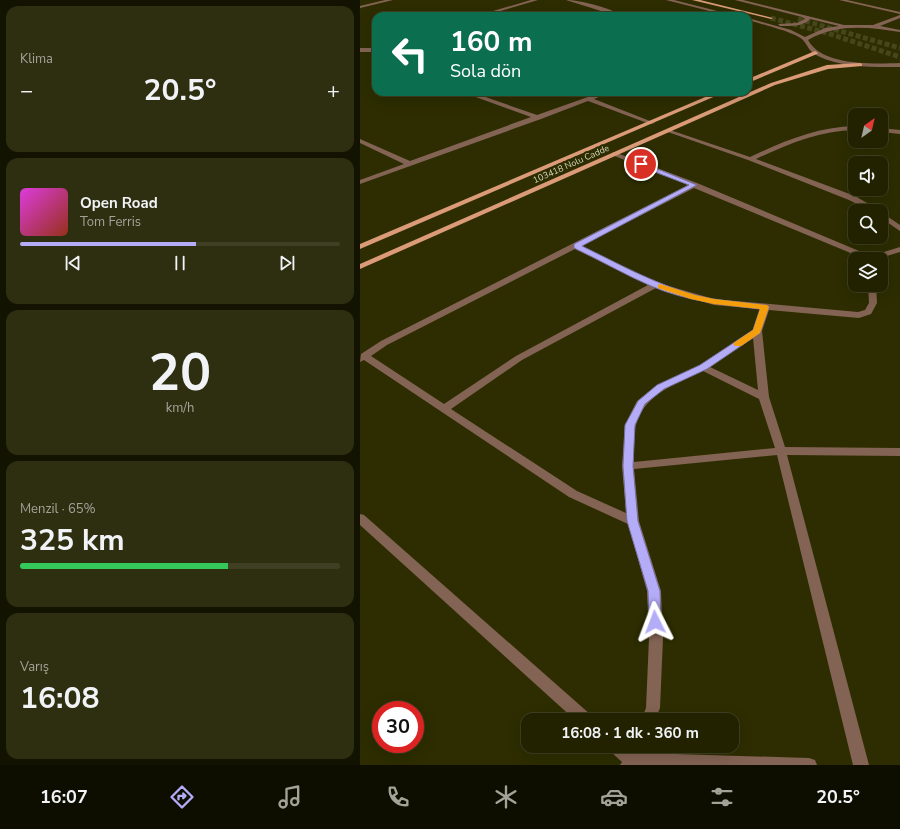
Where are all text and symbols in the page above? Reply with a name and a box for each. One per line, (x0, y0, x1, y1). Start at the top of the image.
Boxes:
text: 160 m (450, 23, 533, 61)
icon: left (384, 28, 436, 80)
text: Klima (20, 50, 53, 68)
text: Sola dön (450, 59, 521, 83)
text: 20.5° (144, 70, 216, 111)
text: − (20, 76, 33, 106)
text: + (327, 76, 340, 106)
north arrow (848, 108, 888, 148)
map controls (848, 108, 888, 292)
street label: 103418 Nolu Cadde (531, 142, 611, 186)
pin (624, 147, 658, 181)
icon: arrive (630, 153, 652, 175)
button: sound (848, 156, 888, 196)
text: Open Road (80, 193, 158, 213)
button: search (848, 204, 888, 244)
text: Tom Ferris (80, 213, 141, 231)
icon: previous (62, 252, 84, 274)
icon: pause (169, 252, 191, 274)
icon: next (276, 252, 298, 274)
button: layers (848, 252, 888, 292)
text: 20 (149, 337, 211, 408)
text: km/h (166, 399, 194, 417)
text: Menzil · 65% (20, 500, 96, 518)
text: 325 km (20, 520, 125, 561)
position arrow (634, 601, 676, 643)
text: Varış (20, 658, 49, 676)
text: 16:08 (20, 678, 99, 719)
speed limit sign: 30 (372, 701, 424, 753)
text: 16:08 · 1 dk · 360 m (561, 723, 699, 743)
icon: directions (168, 783, 196, 811)
icon: music (276, 783, 304, 811)
icon: phone (384, 783, 412, 811)
icon: climate (492, 783, 520, 811)
icon: car (600, 783, 628, 811)
icon: filters (708, 783, 736, 811)
text: 16:07 (40, 785, 88, 809)
text: 20.5° (816, 785, 860, 809)

